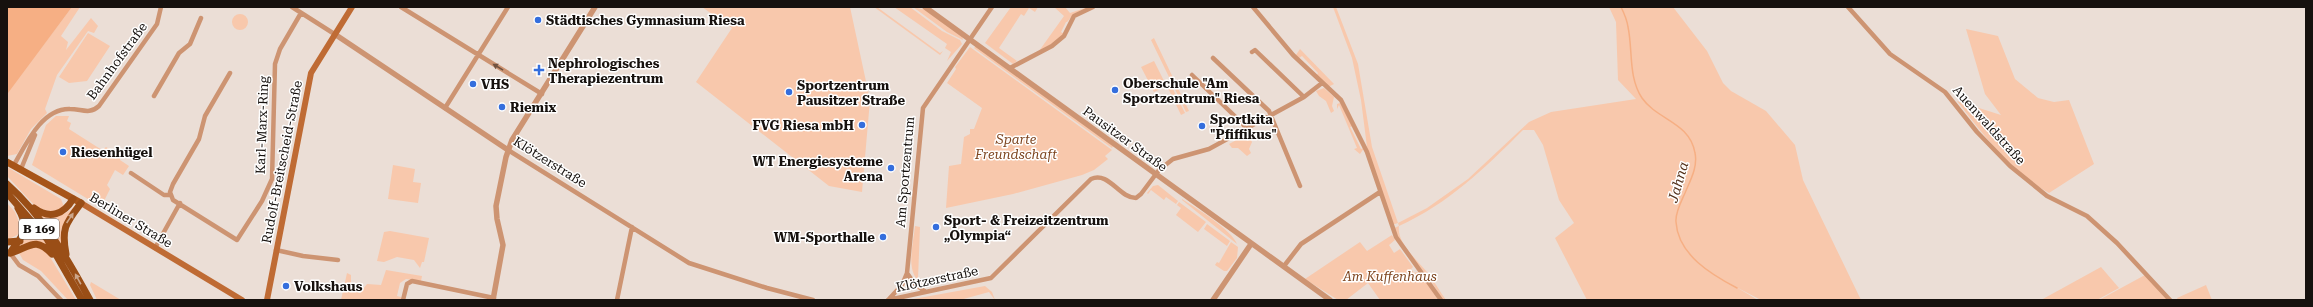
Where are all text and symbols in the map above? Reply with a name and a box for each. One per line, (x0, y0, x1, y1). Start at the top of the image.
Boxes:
place label: Städtisches Gymnasium Riesa (546, 13, 745, 28)
marker: Städtisches Gymnasium Riesa (533, 15, 543, 25)
street label: Bahnhofstraße (84, 19, 150, 103)
place label: Nephrologisches Therapiezentrum (548, 56, 664, 86)
one-way arrow (493, 63, 503, 71)
marker: Nephrologisches Therapiezentrum (533, 64, 545, 76)
street label: Karl-Marx-Ring (253, 75, 271, 174)
place label: Oberschule "Am Sportzentrum" Riesa (1123, 76, 1260, 106)
place label: VHS (481, 77, 509, 92)
place label: Sportzentrum Pausitzer Straße (797, 78, 905, 108)
street label: Rudolf-Breitscheid-Straße (259, 79, 305, 245)
marker: VHS (468, 79, 478, 89)
street label: Auenwaldstraße (1950, 82, 2028, 168)
marker: Oberschule "Am Sportzentrum" Riesa (1110, 85, 1120, 95)
marker: Sportzentrum Pausitzer Straße (784, 87, 794, 97)
place label: Riemix (510, 100, 556, 115)
marker: Riemix (497, 102, 507, 112)
street label: Pausitzer Straße (1080, 103, 1170, 175)
place label: Sportkita "Pfiffikus" (1210, 112, 1277, 142)
street label: Am Sportzentrum (893, 116, 917, 228)
place label: FVG Riesa mbH (752, 118, 854, 133)
marker: FVG Riesa mbH (857, 120, 867, 130)
marker: Sportkita "Pfiffikus" (1197, 121, 1207, 131)
park label: Sparte Freundschaft (974, 132, 1057, 162)
street label: Klötzerstraße (511, 133, 589, 191)
place label: Riesenhügel (71, 145, 153, 160)
marker: Riesenhügel (58, 147, 68, 157)
place label: WT Energiesysteme Arena (752, 154, 883, 184)
water label: Jahna (1664, 160, 1691, 205)
marker: WT Energiesysteme Arena (886, 163, 896, 173)
street label: Berliner Straße (87, 189, 175, 251)
one-way arrow (66, 213, 74, 223)
place label: Sport- & Freizeitzentrum „Olympia“ (944, 213, 1109, 243)
road number: B 169 (19, 219, 59, 239)
marker: Sport- & Freizeitzentrum „Olympia“ (931, 222, 941, 232)
place label: WM-Sporthalle (774, 230, 875, 245)
marker: WM-Sporthalle (878, 232, 888, 242)
street label: Klötzerstraße (895, 263, 979, 295)
park label: Am Kuffenhaus (1342, 269, 1437, 284)
one-way arrow (75, 273, 82, 285)
place label: Volkshaus (294, 279, 363, 294)
marker: Volkshaus (281, 281, 291, 291)

